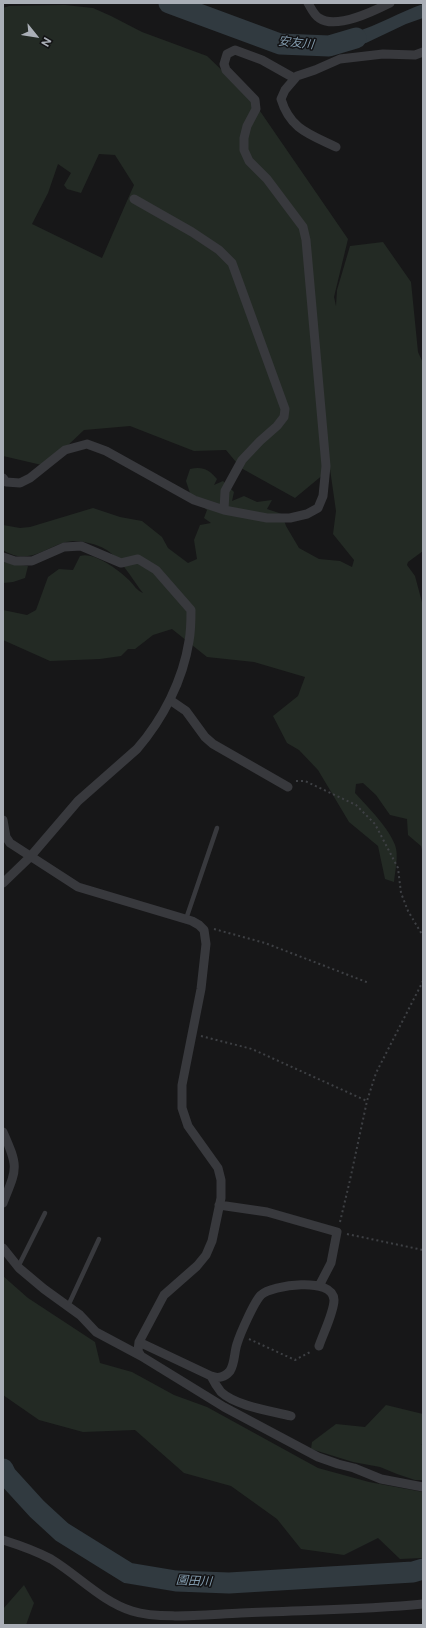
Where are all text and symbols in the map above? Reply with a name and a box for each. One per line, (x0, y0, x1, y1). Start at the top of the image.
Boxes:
north arrow (16, 16, 56, 56)
water label: 安友川 (277, 34, 315, 52)
text: N (39, 35, 54, 49)
water label: 園田川 (176, 1573, 212, 1589)

